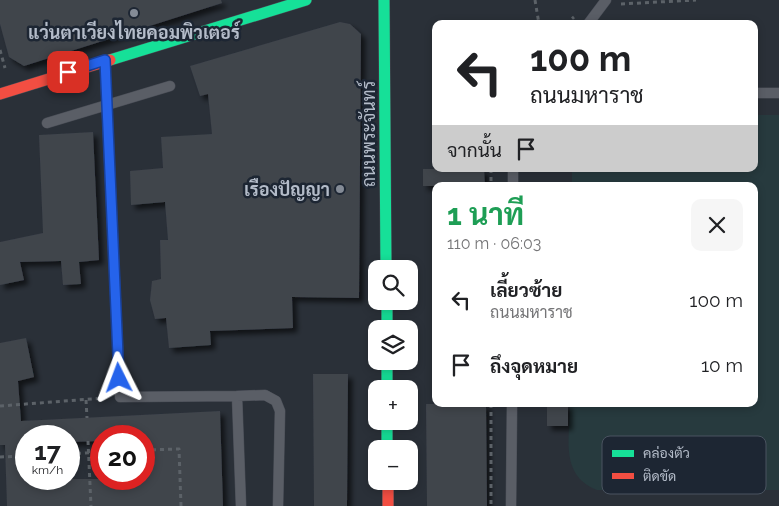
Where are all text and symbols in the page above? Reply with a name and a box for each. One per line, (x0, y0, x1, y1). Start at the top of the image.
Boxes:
marker: แว่นตาเวียงไทยคอมพิวเตอร์ (128, 7, 140, 19)
place label: แว่นตาเวียงไทยคอมพิวเตอร์ (28, 20, 241, 43)
text: 100 m (530, 38, 631, 79)
icon: left (447, 40, 512, 105)
pin (47, 51, 89, 93)
icon: arrive (54, 58, 82, 86)
street label: ถนนพระจันทร์ (356, 80, 379, 187)
text: ถนนมหาราช (530, 82, 644, 108)
icon: arrive (512, 135, 540, 163)
text: จากนั้น (447, 139, 502, 161)
place label: เรืองปัญญา (244, 178, 330, 201)
marker: เรืองปัญญา (334, 183, 346, 195)
text: 1 นาที (447, 197, 524, 232)
button: close (691, 199, 743, 251)
text: 110 m · 06:03 (447, 234, 541, 253)
map controls (368, 260, 418, 490)
button: search (368, 260, 418, 310)
text: เลี้ยวซ้าย (490, 279, 562, 301)
icon: left (447, 286, 475, 314)
text: 100 m (689, 289, 743, 311)
text: ถนนมหาราช (490, 303, 573, 322)
button: layers (368, 320, 418, 370)
position arrow (92, 351, 144, 403)
icon: arrive (447, 351, 475, 379)
text: 10 m (701, 354, 743, 376)
text: ถึงจุดหมาย (490, 355, 578, 377)
button: + (368, 380, 418, 430)
speed limit sign: 20 (90, 425, 155, 490)
text: 17 (34, 436, 61, 466)
legend (602, 436, 766, 494)
button: − (368, 440, 418, 490)
text: คล่องตัว (643, 445, 690, 461)
text: km/h (32, 463, 63, 477)
text: ติดขัด (643, 468, 676, 484)

